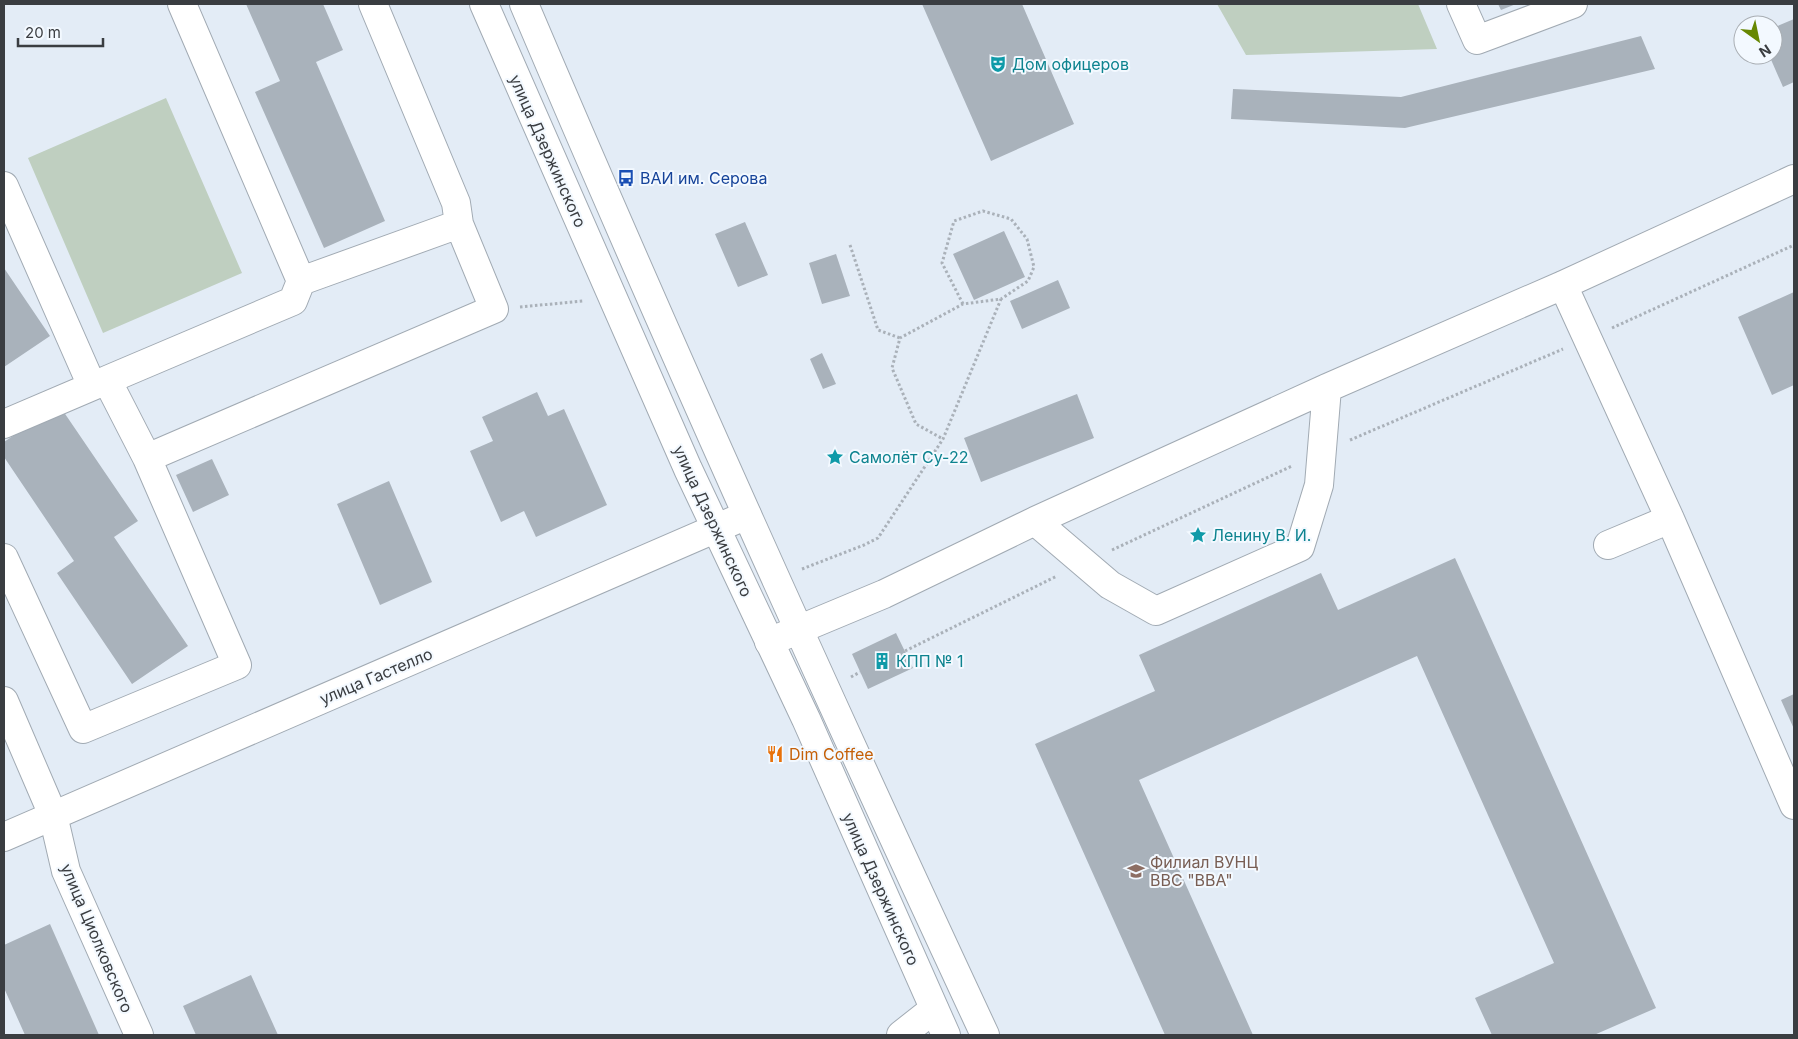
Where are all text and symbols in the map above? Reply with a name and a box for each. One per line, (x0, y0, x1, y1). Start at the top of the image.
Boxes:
scale bar (18, 15, 102, 47)
north arrow (1733, 15, 1783, 65)
text: 20 m (25, 23, 61, 42)
text: N (1756, 41, 1774, 61)
theatre icon: Дом офицеров (988, 54, 1008, 74)
place label: Дом офицеров (1012, 54, 1129, 74)
street label: улица Дзержинского (505, 72, 591, 230)
bus stop icon: ВАИ им. Серова (616, 168, 636, 188)
place label: ВАИ им. Серова (640, 168, 767, 188)
street label: улица Дзержинского (669, 442, 757, 600)
place icon: Самолёт Су-22 (825, 447, 845, 467)
place label: Самолёт Су-22 (849, 447, 968, 467)
place icon: Ленину В. И. (1188, 525, 1208, 545)
place label: Ленину В. И. (1212, 525, 1311, 545)
street label: улица Гастелло (317, 643, 435, 709)
building icon: КПП № 1 (872, 651, 892, 671)
place label: КПП № 1 (896, 651, 964, 671)
restaurant icon: Dim Coffee (765, 744, 785, 764)
place label: Dim Coffee (789, 744, 874, 764)
street label: улица Дзержинского (838, 810, 924, 968)
place label: Филиал ВУНЦ ВВС "ВВА" (1150, 852, 1258, 890)
street label: улица Циолковского (57, 860, 137, 1016)
school or university icon: Филиал ВУНЦ ВВС "ВВА" (1126, 861, 1146, 881)

